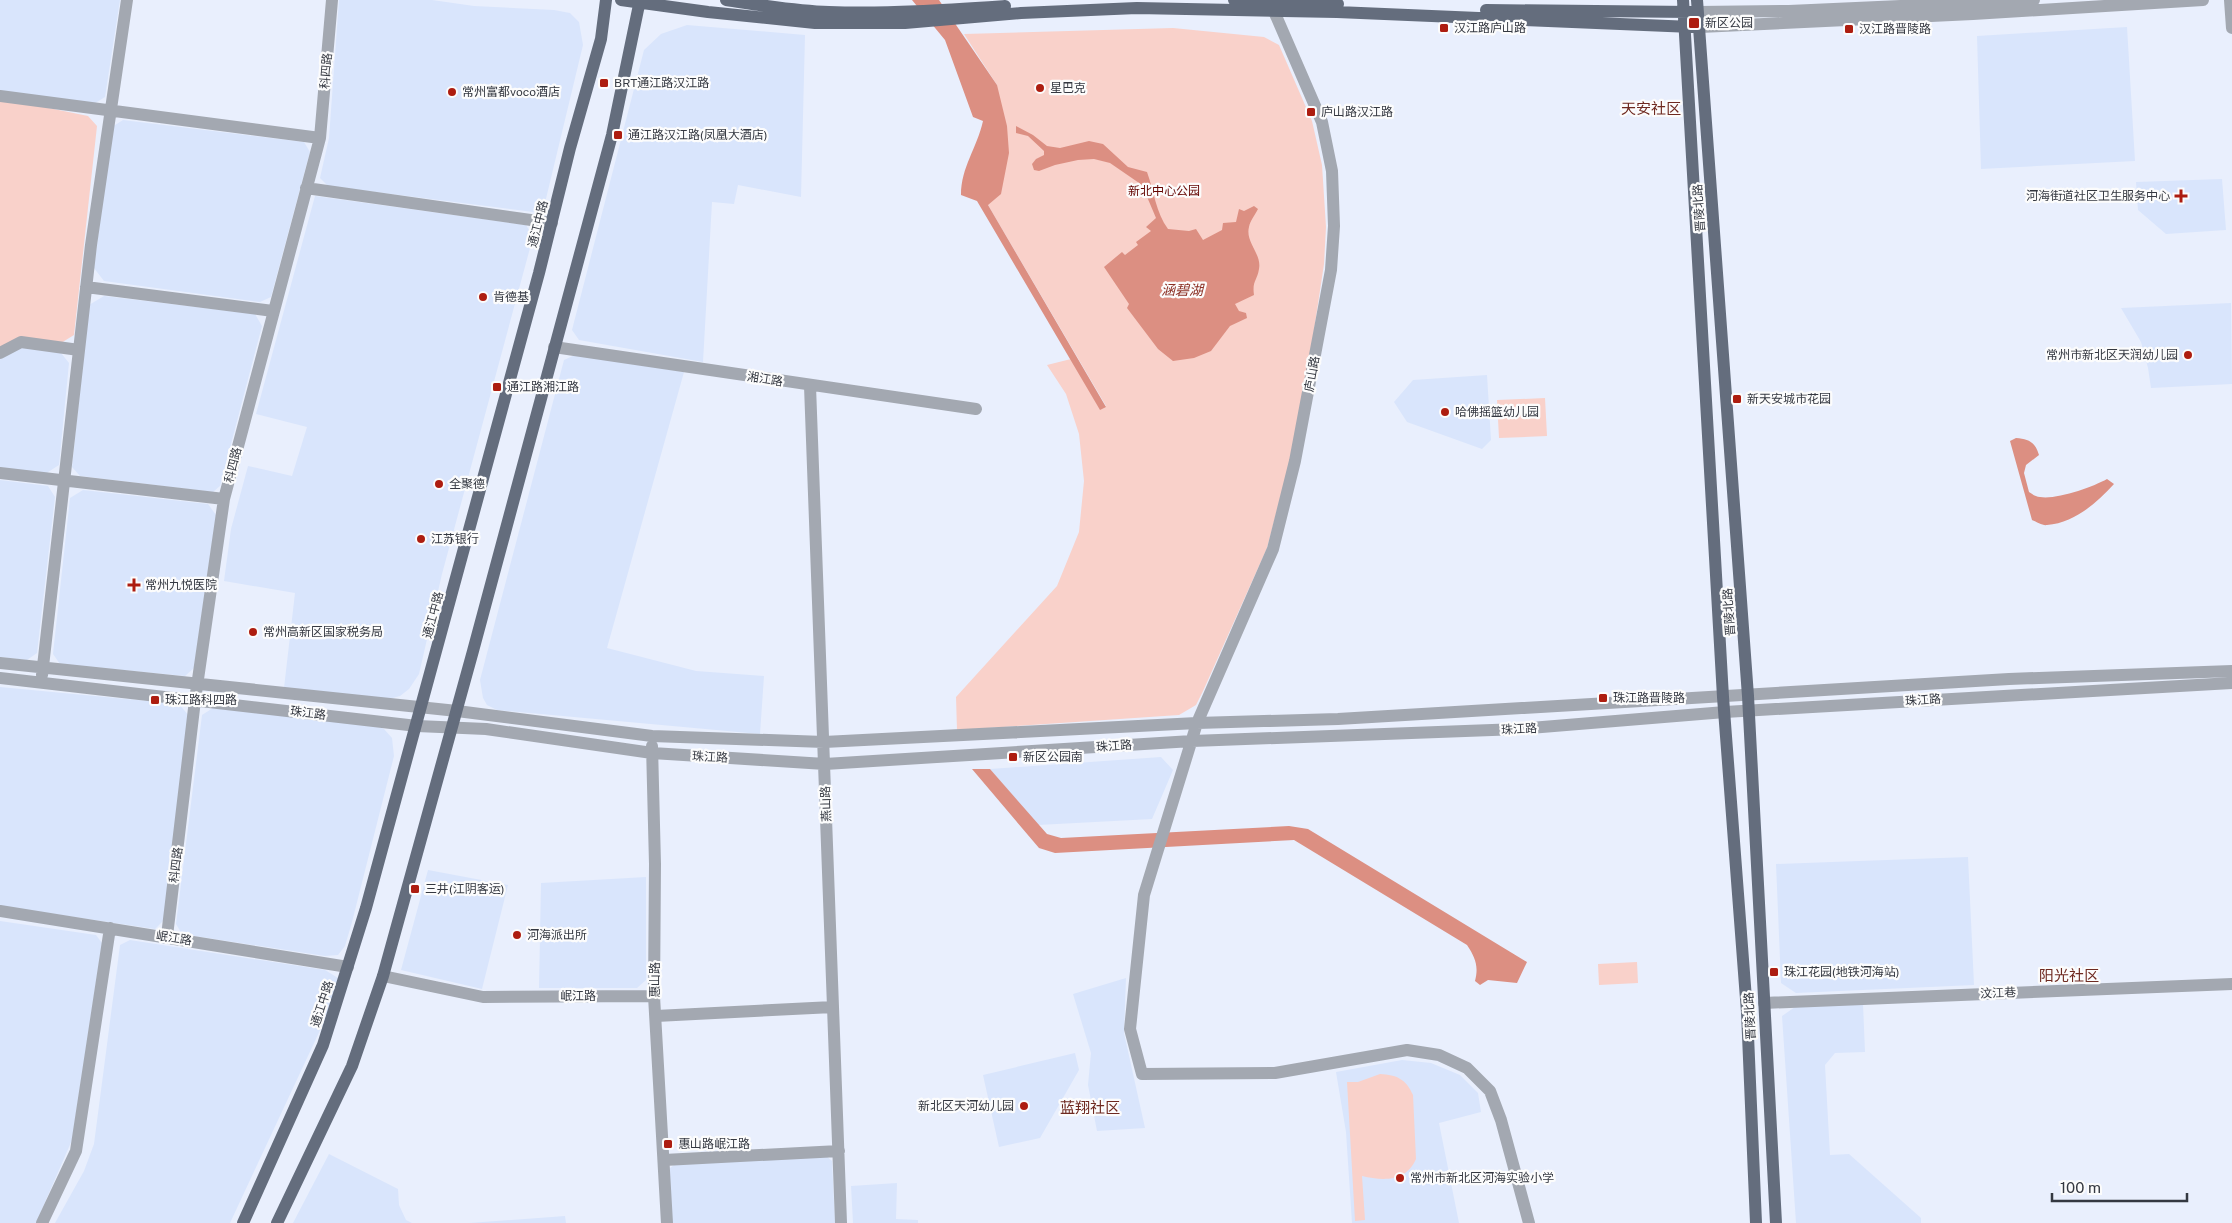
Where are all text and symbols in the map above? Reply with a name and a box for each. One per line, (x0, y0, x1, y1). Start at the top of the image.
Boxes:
marker: 新区公园 (1687, 16, 1701, 30)
place label: 新区公园 (1705, 16, 1753, 30)
place label: 汉江路庐山路 (1454, 21, 1526, 35)
marker: 汉江路庐山路 (1438, 22, 1450, 34)
place label: 汉江路晋陵路 (1859, 22, 1931, 36)
marker: 汉江路晋陵路 (1843, 23, 1855, 35)
street label: 科四路 (317, 52, 335, 90)
place label: BRT通江路汉江路 (614, 76, 709, 90)
marker: BRT通江路汉江路 (598, 77, 610, 89)
place label: 星巴克 (1050, 81, 1086, 95)
marker: 星巴克 (1034, 82, 1046, 94)
place label: 常州富都voco酒店 (462, 85, 560, 99)
marker: 常州富都voco酒店 (446, 86, 458, 98)
district label: 天安社区 (1621, 100, 1681, 117)
place label: 庐山路汉江路 (1321, 105, 1393, 119)
marker: 庐山路汉江路 (1305, 106, 1317, 118)
place label: 通江路汉江路(凤凰大酒店) (628, 128, 767, 142)
marker: 通江路汉江路(凤凰大酒店) (612, 129, 624, 141)
park label: 新北中心公园 (1128, 184, 1200, 198)
street label: 晋陵北路 (1690, 184, 1708, 232)
place label: 河海街道社区卫生服务中心 (2026, 189, 2170, 203)
marker: 河海街道社区卫生服务中心 (2174, 189, 2188, 203)
street label: 通江中路 (525, 199, 551, 249)
water label: 涵碧湖 (1161, 282, 1205, 298)
place label: 肯德基 (493, 290, 529, 304)
marker: 肯德基 (477, 291, 489, 303)
place label: 常州市新北区天润幼儿园 (2046, 348, 2178, 362)
marker: 常州市新北区天润幼儿园 (2182, 349, 2194, 361)
street label: 庐山路 (1302, 355, 1322, 393)
street label: 湘江路 (746, 369, 784, 389)
place label: 通江路湘江路 (507, 380, 579, 394)
marker: 通江路湘江路 (491, 381, 503, 393)
place label: 新天安城市花园 (1747, 392, 1831, 406)
marker: 新天安城市花园 (1731, 393, 1743, 405)
place label: 哈佛摇篮幼儿园 (1455, 405, 1539, 419)
marker: 哈佛摇篮幼儿园 (1439, 406, 1451, 418)
street label: 科四路 (222, 446, 244, 484)
place label: 全聚德 (449, 477, 485, 491)
marker: 全聚德 (433, 478, 445, 490)
place label: 江苏银行 (431, 532, 479, 546)
marker: 江苏银行 (415, 533, 427, 545)
marker: 常州九悦医院 (127, 578, 141, 592)
place label: 常州九悦医院 (145, 578, 217, 592)
street label: 晋陵北路 (1720, 588, 1738, 636)
street label: 通江中路 (420, 590, 446, 640)
place label: 常州高新区国家税务局 (263, 625, 383, 639)
marker: 常州高新区国家税务局 (247, 626, 259, 638)
place label: 珠江路晋陵路 (1613, 691, 1685, 705)
marker: 珠江路晋陵路 (1597, 692, 1609, 704)
street label: 珠江路 (1905, 692, 1941, 708)
place label: 珠江路科四路 (165, 693, 237, 707)
marker: 珠江路科四路 (149, 694, 161, 706)
street label: 珠江路 (289, 704, 327, 722)
street label: 珠江路 (1501, 721, 1537, 737)
street label: 珠江路 (1096, 738, 1132, 754)
street label: 珠江路 (692, 749, 728, 765)
place label: 新区公园南 (1023, 750, 1083, 764)
marker: 新区公园南 (1007, 751, 1019, 763)
street label: 燕山路 (818, 786, 834, 822)
street label: 科四路 (167, 846, 185, 884)
place label: 三井(江阴客运) (425, 882, 504, 896)
marker: 三井(江阴客运) (409, 883, 421, 895)
street label: 岷江路 (155, 928, 193, 948)
place label: 河海派出所 (527, 928, 587, 942)
marker: 河海派出所 (511, 929, 523, 941)
street label: 惠山路 (648, 962, 662, 998)
place label: 珠江花园(地铁河海站) (1784, 965, 1899, 979)
marker: 珠江花园(地铁河海站) (1768, 966, 1780, 978)
district label: 阳光社区 (2039, 967, 2099, 984)
street label: 通江中路 (308, 979, 336, 1029)
street label: 汶江巷 (1980, 985, 2016, 1001)
street label: 岷江路 (560, 989, 596, 1003)
street label: 晋陵北路 (1742, 992, 1758, 1040)
place label: 新北区天河幼儿园 (918, 1099, 1014, 1113)
district label: 蓝翔社区 (1060, 1099, 1120, 1116)
marker: 新北区天河幼儿园 (1018, 1100, 1030, 1112)
place label: 惠山路岷江路 (678, 1137, 750, 1151)
marker: 惠山路岷江路 (662, 1138, 674, 1150)
scale bar (2052, 1170, 2187, 1202)
place label: 常州市新北区河海实验小学 (1410, 1171, 1554, 1185)
marker: 常州市新北区河海实验小学 (1394, 1172, 1406, 1184)
text: 100 m (2060, 1179, 2101, 1196)

